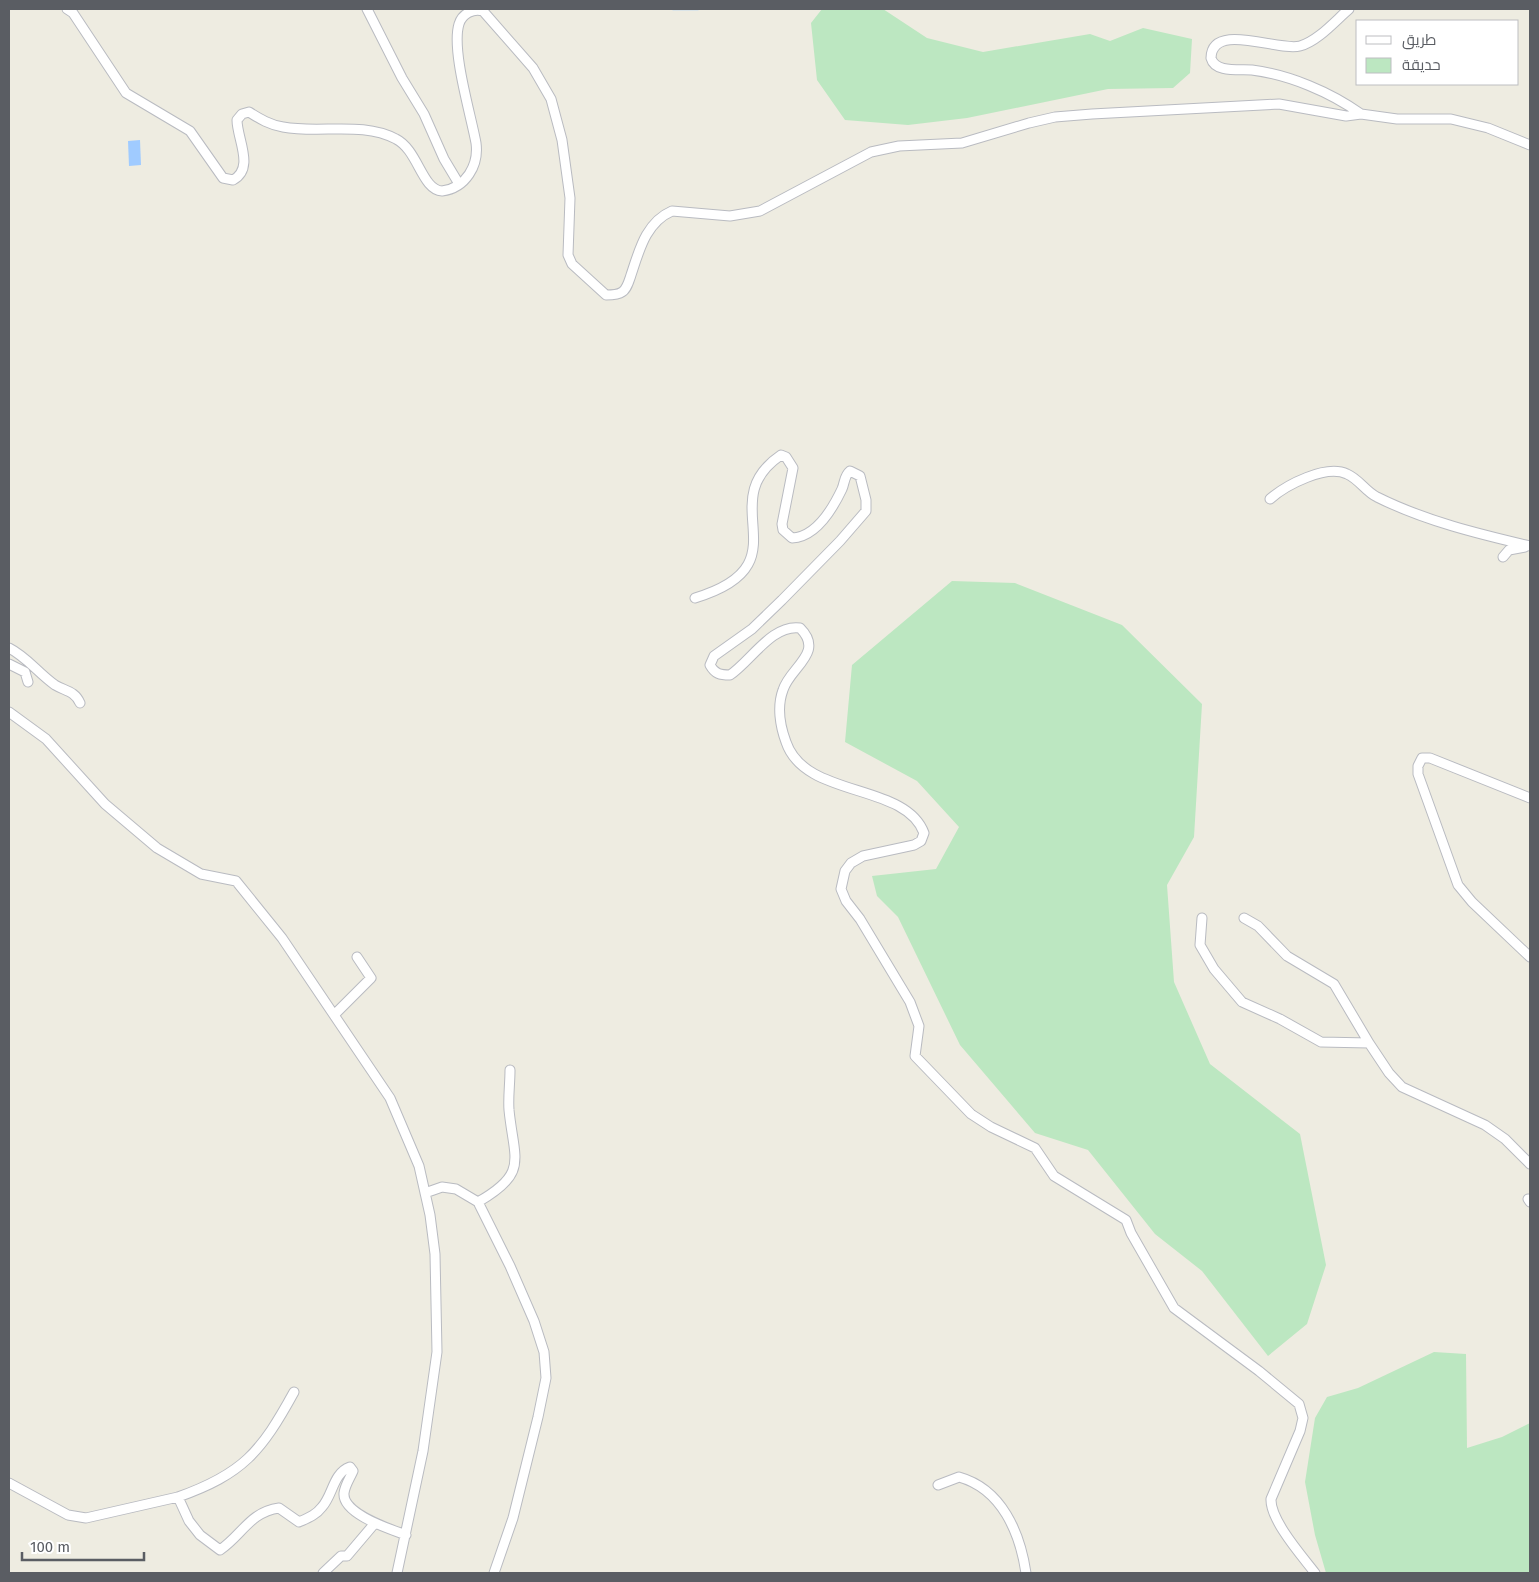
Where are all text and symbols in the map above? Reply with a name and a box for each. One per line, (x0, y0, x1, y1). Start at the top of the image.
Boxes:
legend (1356, 20, 1519, 85)
text: طريق (1402, 31, 1436, 50)
text: حديقة (1402, 56, 1441, 74)
scale bar (22, 1530, 145, 1562)
text: 100 m (30, 1538, 70, 1556)

